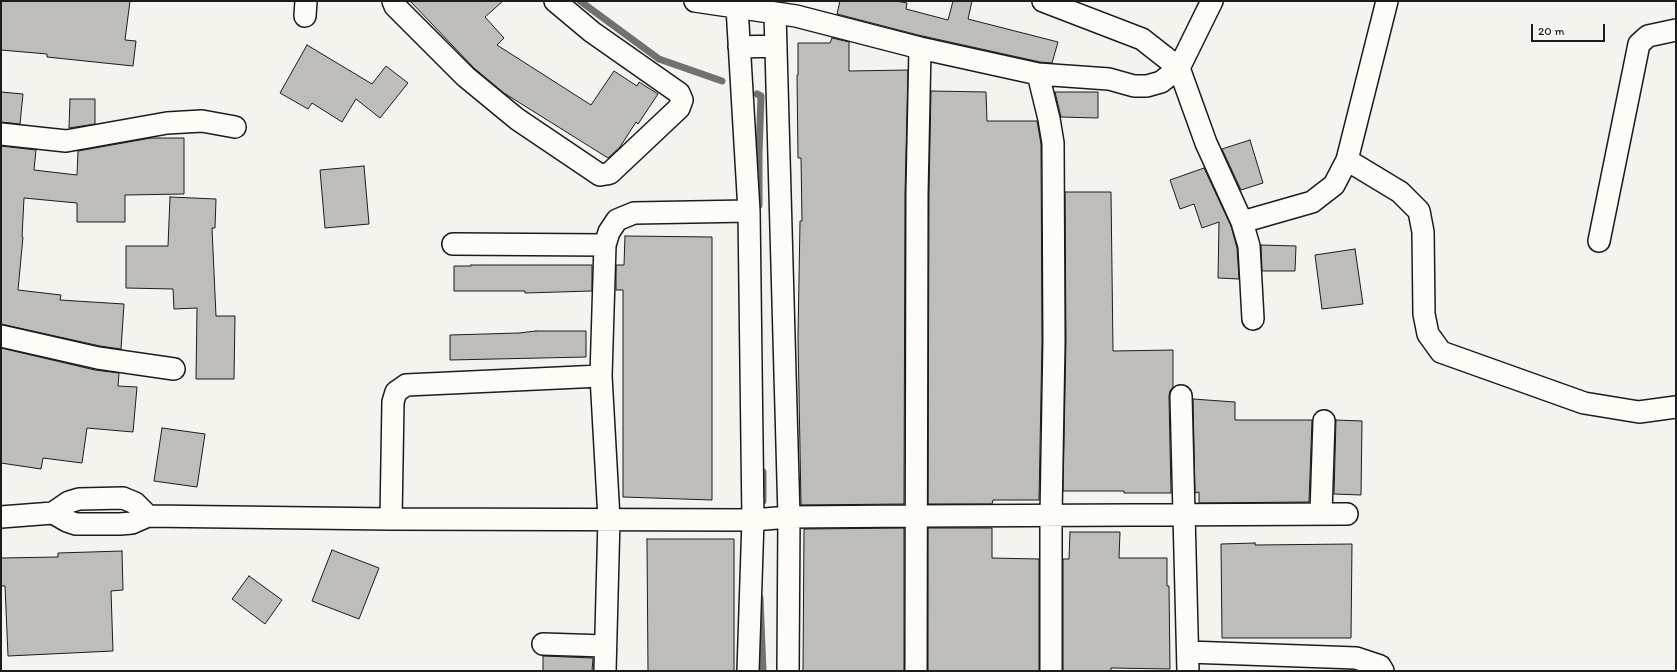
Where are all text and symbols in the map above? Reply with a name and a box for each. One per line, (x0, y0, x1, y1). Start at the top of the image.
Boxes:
scale bar (1533, 16, 1607, 42)
text: 20 m (1538, 24, 1565, 38)

